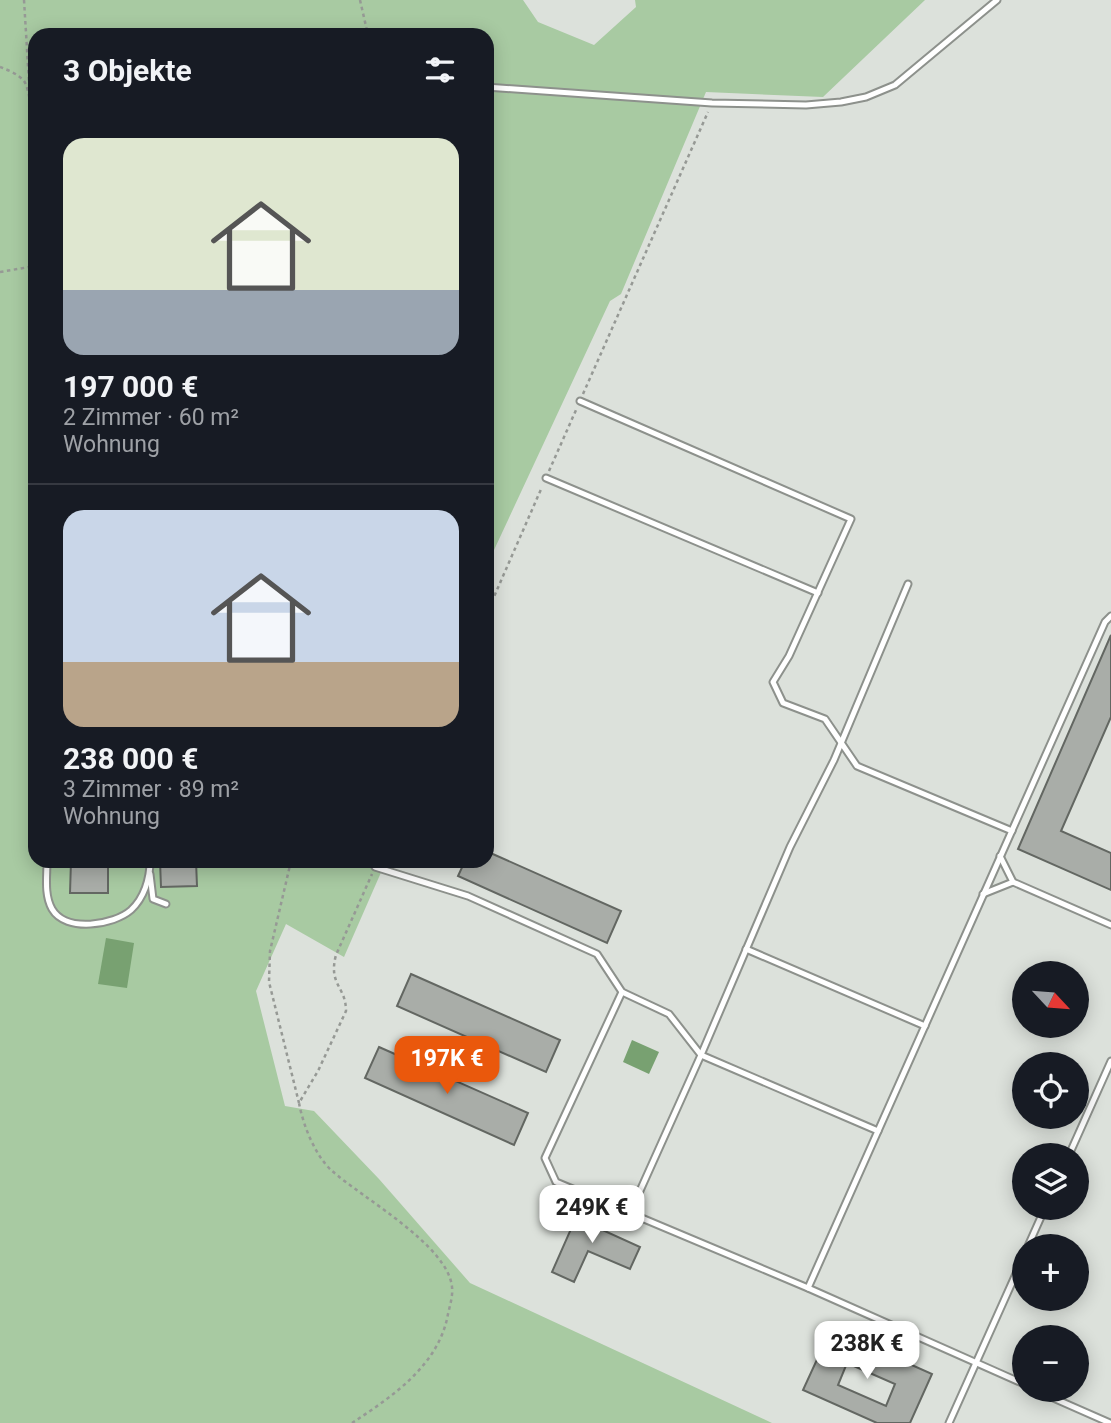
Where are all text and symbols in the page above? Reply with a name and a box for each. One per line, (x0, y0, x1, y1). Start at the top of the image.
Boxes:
icon: filters (421, 51, 459, 89)
text: 3 Objekte (63, 53, 192, 88)
icon: home (198, 183, 324, 309)
text: 197 000 € (63, 369, 198, 404)
text: 2 Zimmer · 60 m² (63, 404, 239, 431)
text: Wohnung (63, 431, 160, 458)
icon: home (198, 555, 324, 681)
text: 238 000 € (63, 741, 198, 776)
text: 3 Zimmer · 89 m² (63, 776, 239, 803)
text: Wohnung (63, 803, 160, 830)
north arrow (1012, 961, 1088, 1038)
map controls (1012, 961, 1089, 1402)
pin: 197K € (390, 1036, 504, 1096)
text: 197K € (410, 1045, 484, 1072)
button: locate (1012, 1052, 1089, 1129)
button: layers (1012, 1143, 1089, 1220)
pin: 249K € (535, 1186, 649, 1245)
text: 249K € (555, 1194, 629, 1221)
button: + (1012, 1234, 1089, 1311)
pin: 238K € (810, 1322, 924, 1381)
button: − (1012, 1325, 1089, 1402)
text: 238K € (830, 1330, 904, 1357)

